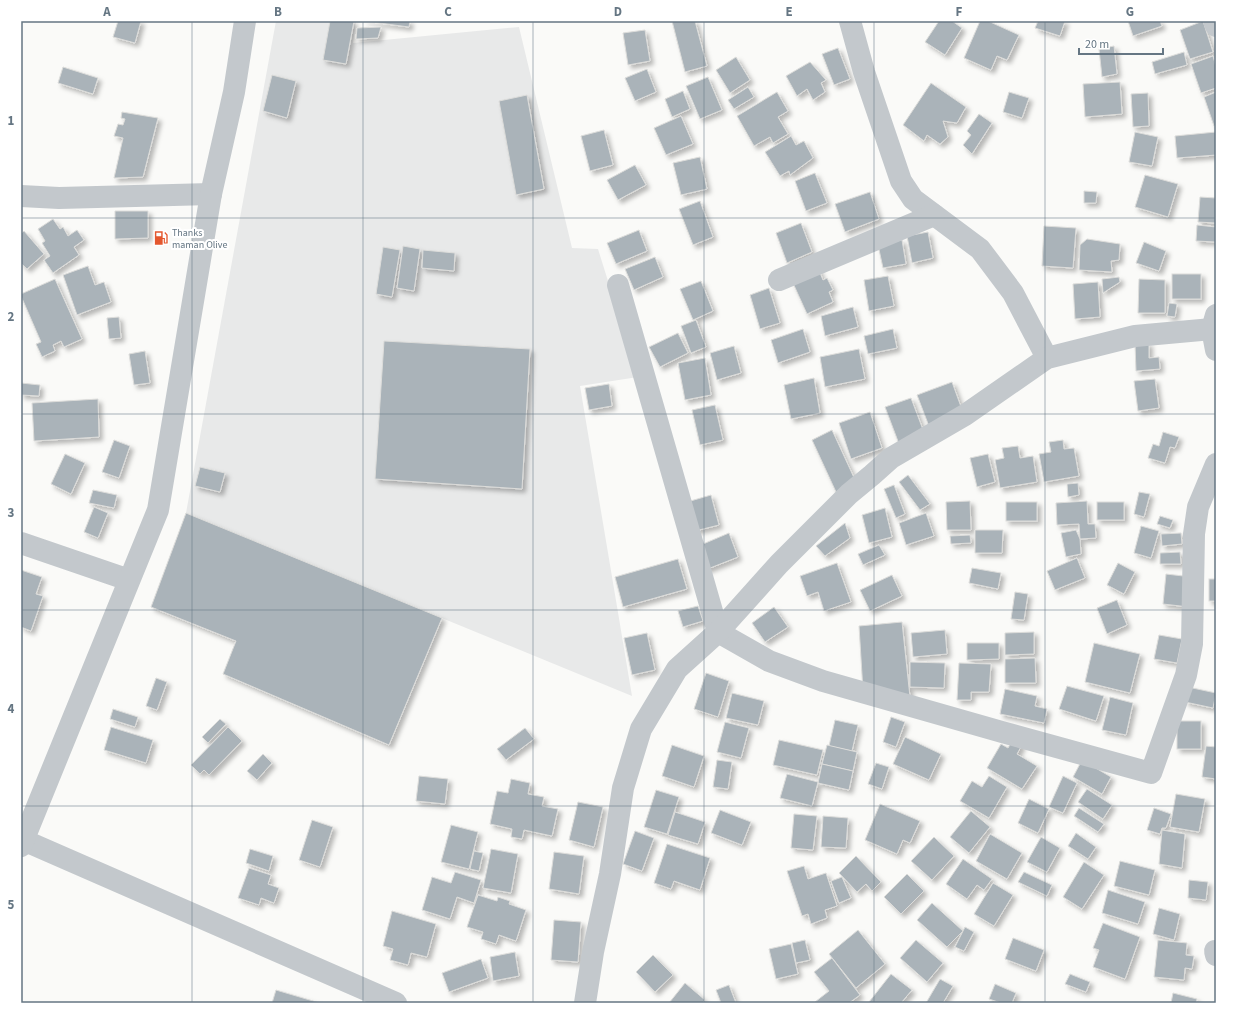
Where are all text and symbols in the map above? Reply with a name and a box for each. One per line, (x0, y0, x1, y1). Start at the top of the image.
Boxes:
text: A (102, 3, 111, 21)
text: B (274, 3, 282, 21)
text: C (444, 3, 452, 21)
text: D (614, 3, 622, 21)
text: E (785, 3, 793, 21)
text: F (956, 3, 963, 21)
text: G (1126, 3, 1134, 21)
scale bar (1079, 30, 1163, 56)
text: 20 m (1085, 36, 1109, 53)
text: 1 (8, 112, 15, 130)
place label: Thanks maman Olive (172, 226, 227, 252)
fuel station icon: Thanks maman Olive (153, 230, 169, 246)
text: 2 (8, 308, 15, 326)
text: 3 (8, 504, 15, 522)
text: 4 (8, 700, 15, 718)
text: 5 (8, 896, 15, 914)

